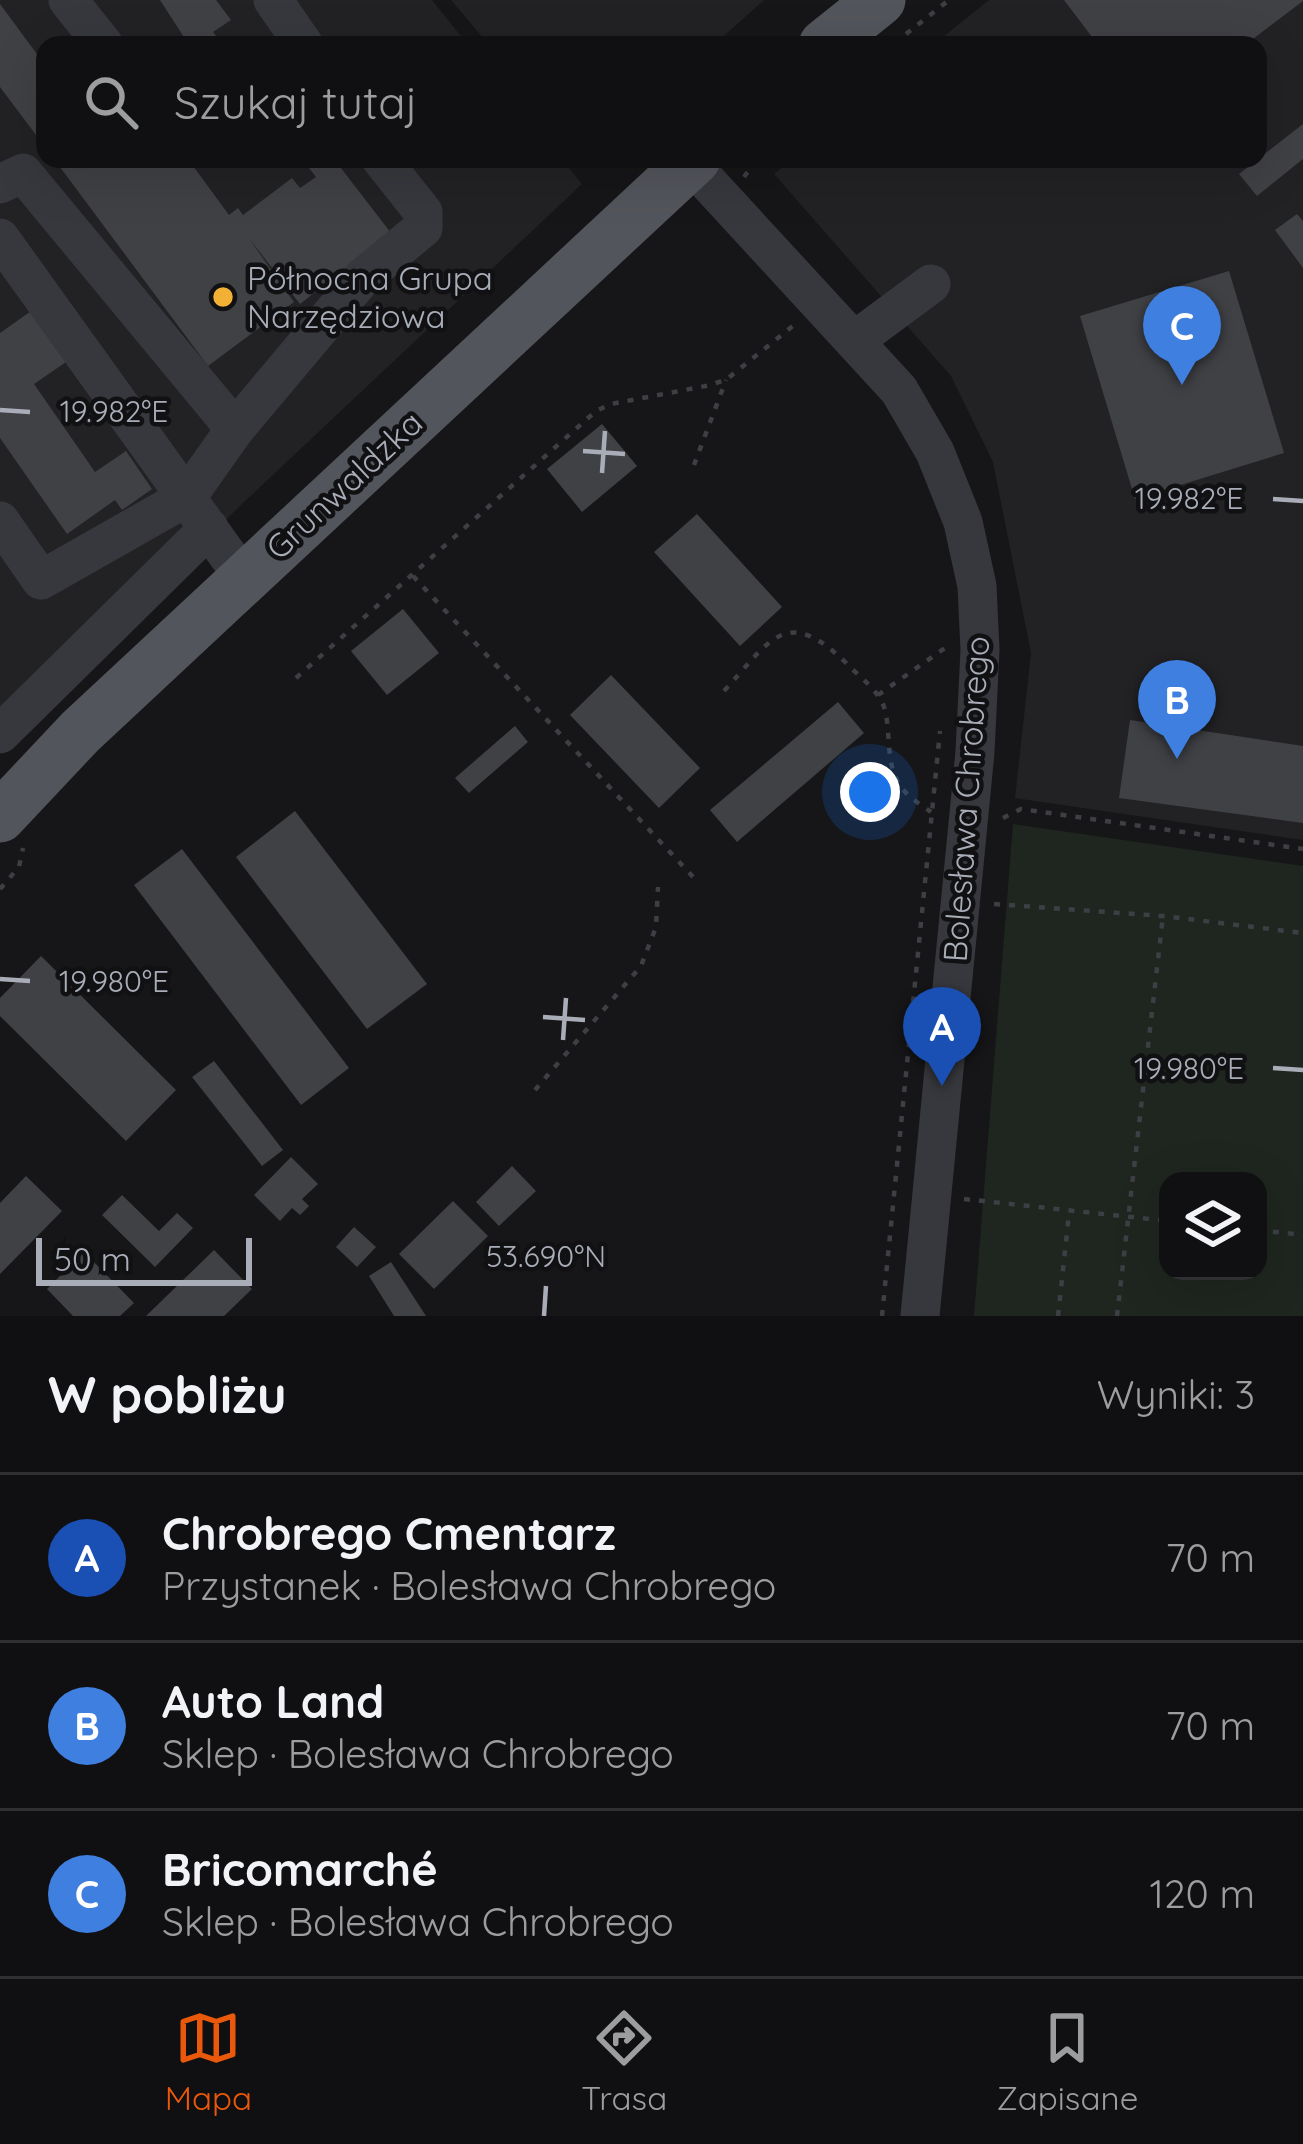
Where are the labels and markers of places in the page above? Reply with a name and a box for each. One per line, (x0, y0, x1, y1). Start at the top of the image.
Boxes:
place label: Północna Grupa Narzędziowa (247, 257, 493, 336)
marker: Północna Grupa Narzędziowa (210, 284, 236, 310)
pin: C (1143, 286, 1221, 385)
pin: B (1138, 660, 1216, 759)
pin: A (903, 987, 981, 1086)

